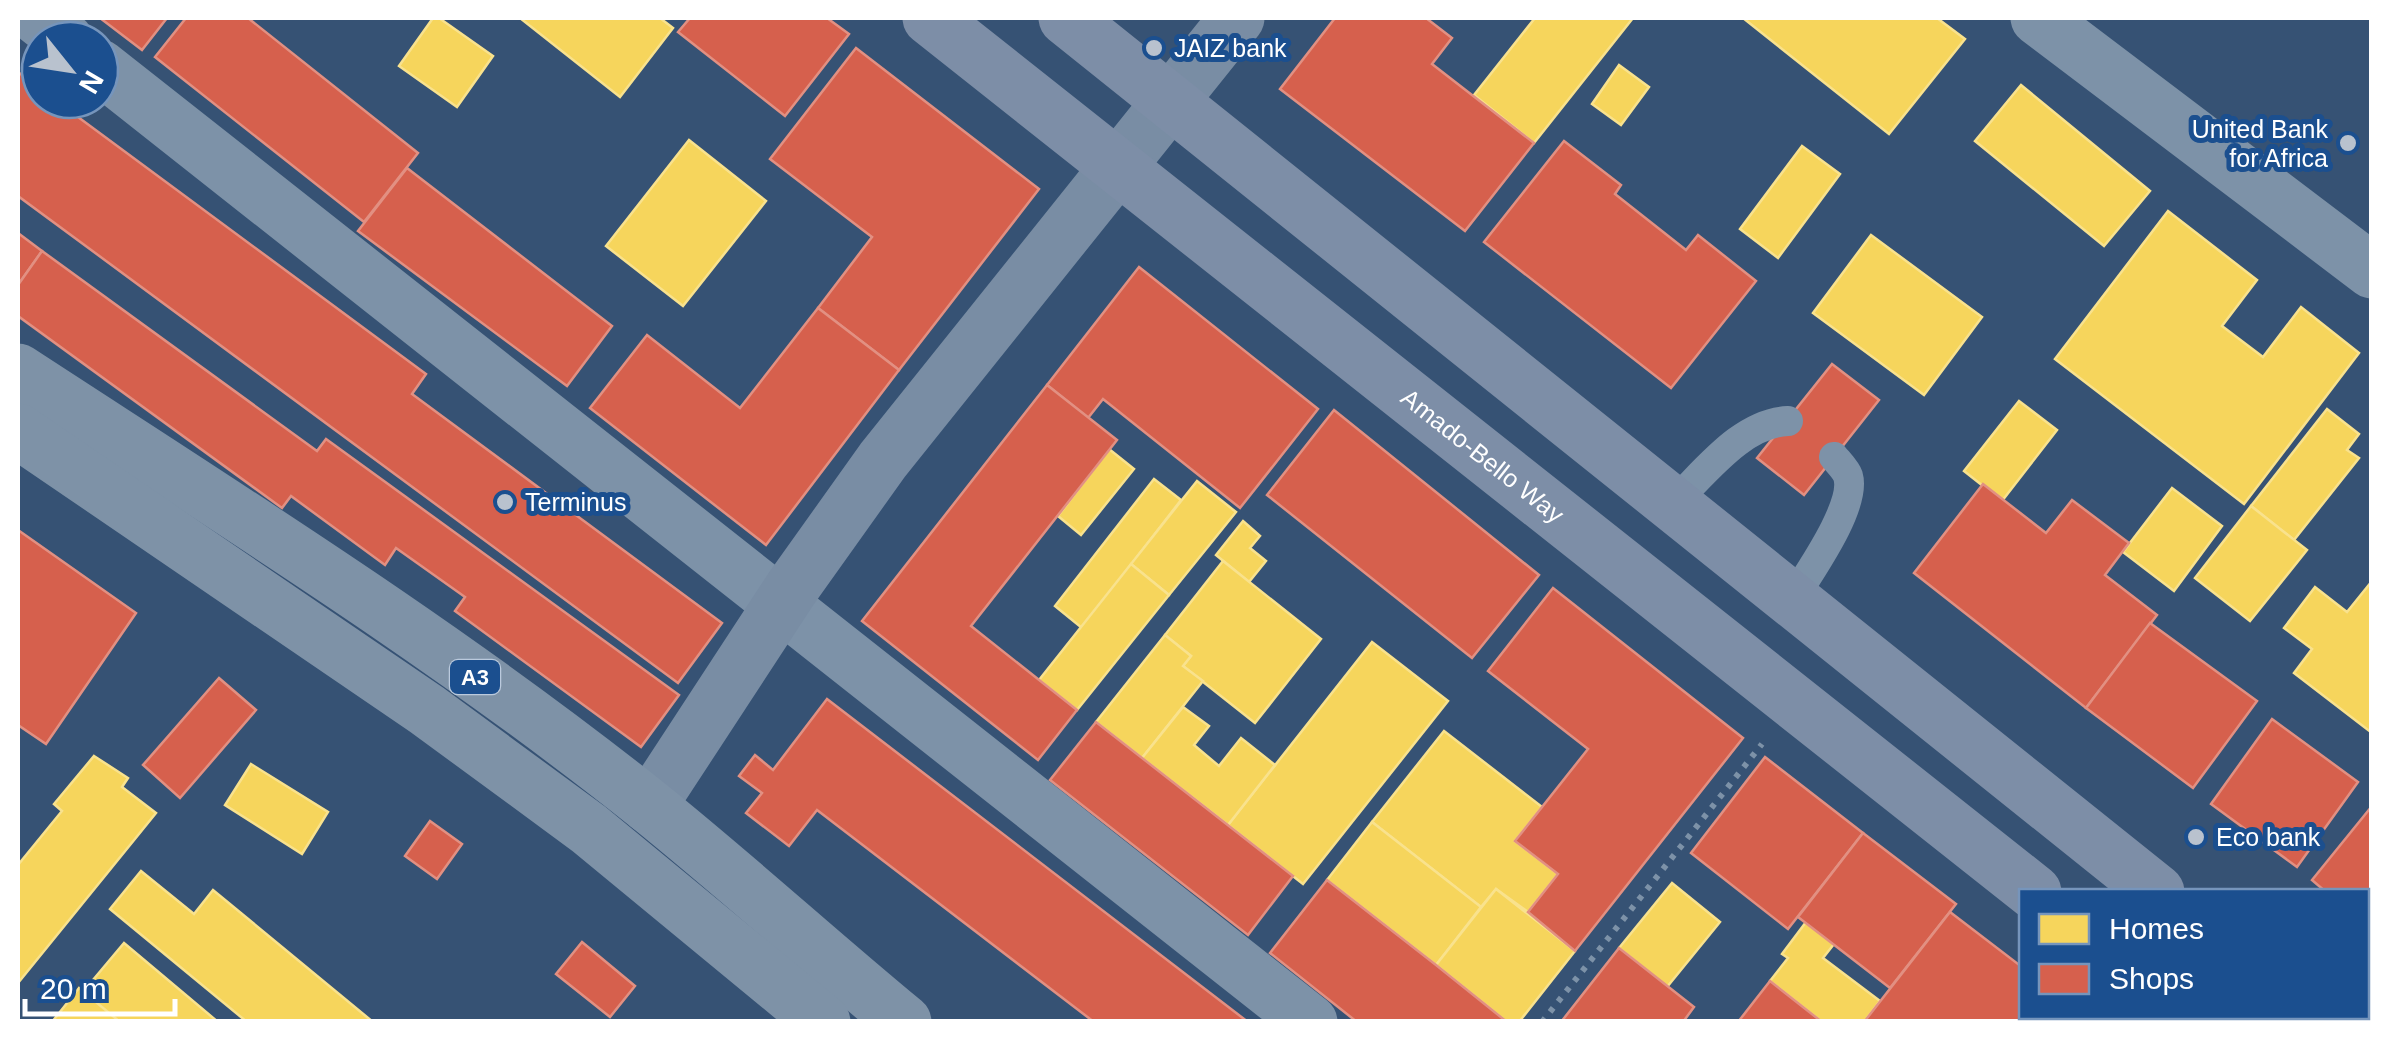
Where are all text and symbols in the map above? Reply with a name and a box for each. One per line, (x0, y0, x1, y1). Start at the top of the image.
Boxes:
north arrow (20, 20, 120, 120)
place label: JAIZ bank (1174, 34, 1287, 62)
marker: JAIZ bank (1143, 37, 1165, 59)
text: N (73, 66, 110, 99)
place label: United Bank for Africa (2192, 115, 2328, 172)
marker: United Bank for Africa (2337, 132, 2359, 154)
street label: Amado-Bello Way (1396, 383, 1570, 529)
place label: Terminus (525, 488, 626, 516)
marker: Terminus (494, 491, 516, 513)
road number: A3 (450, 660, 500, 694)
place label: Eco bank (2216, 823, 2321, 851)
marker: Eco bank (2185, 826, 2207, 848)
legend (2019, 889, 2369, 1019)
text: Homes (2109, 912, 2204, 945)
scale bar (25, 954, 175, 1016)
text: Shops (2109, 962, 2194, 995)
text: 20 m (40, 972, 107, 1005)

